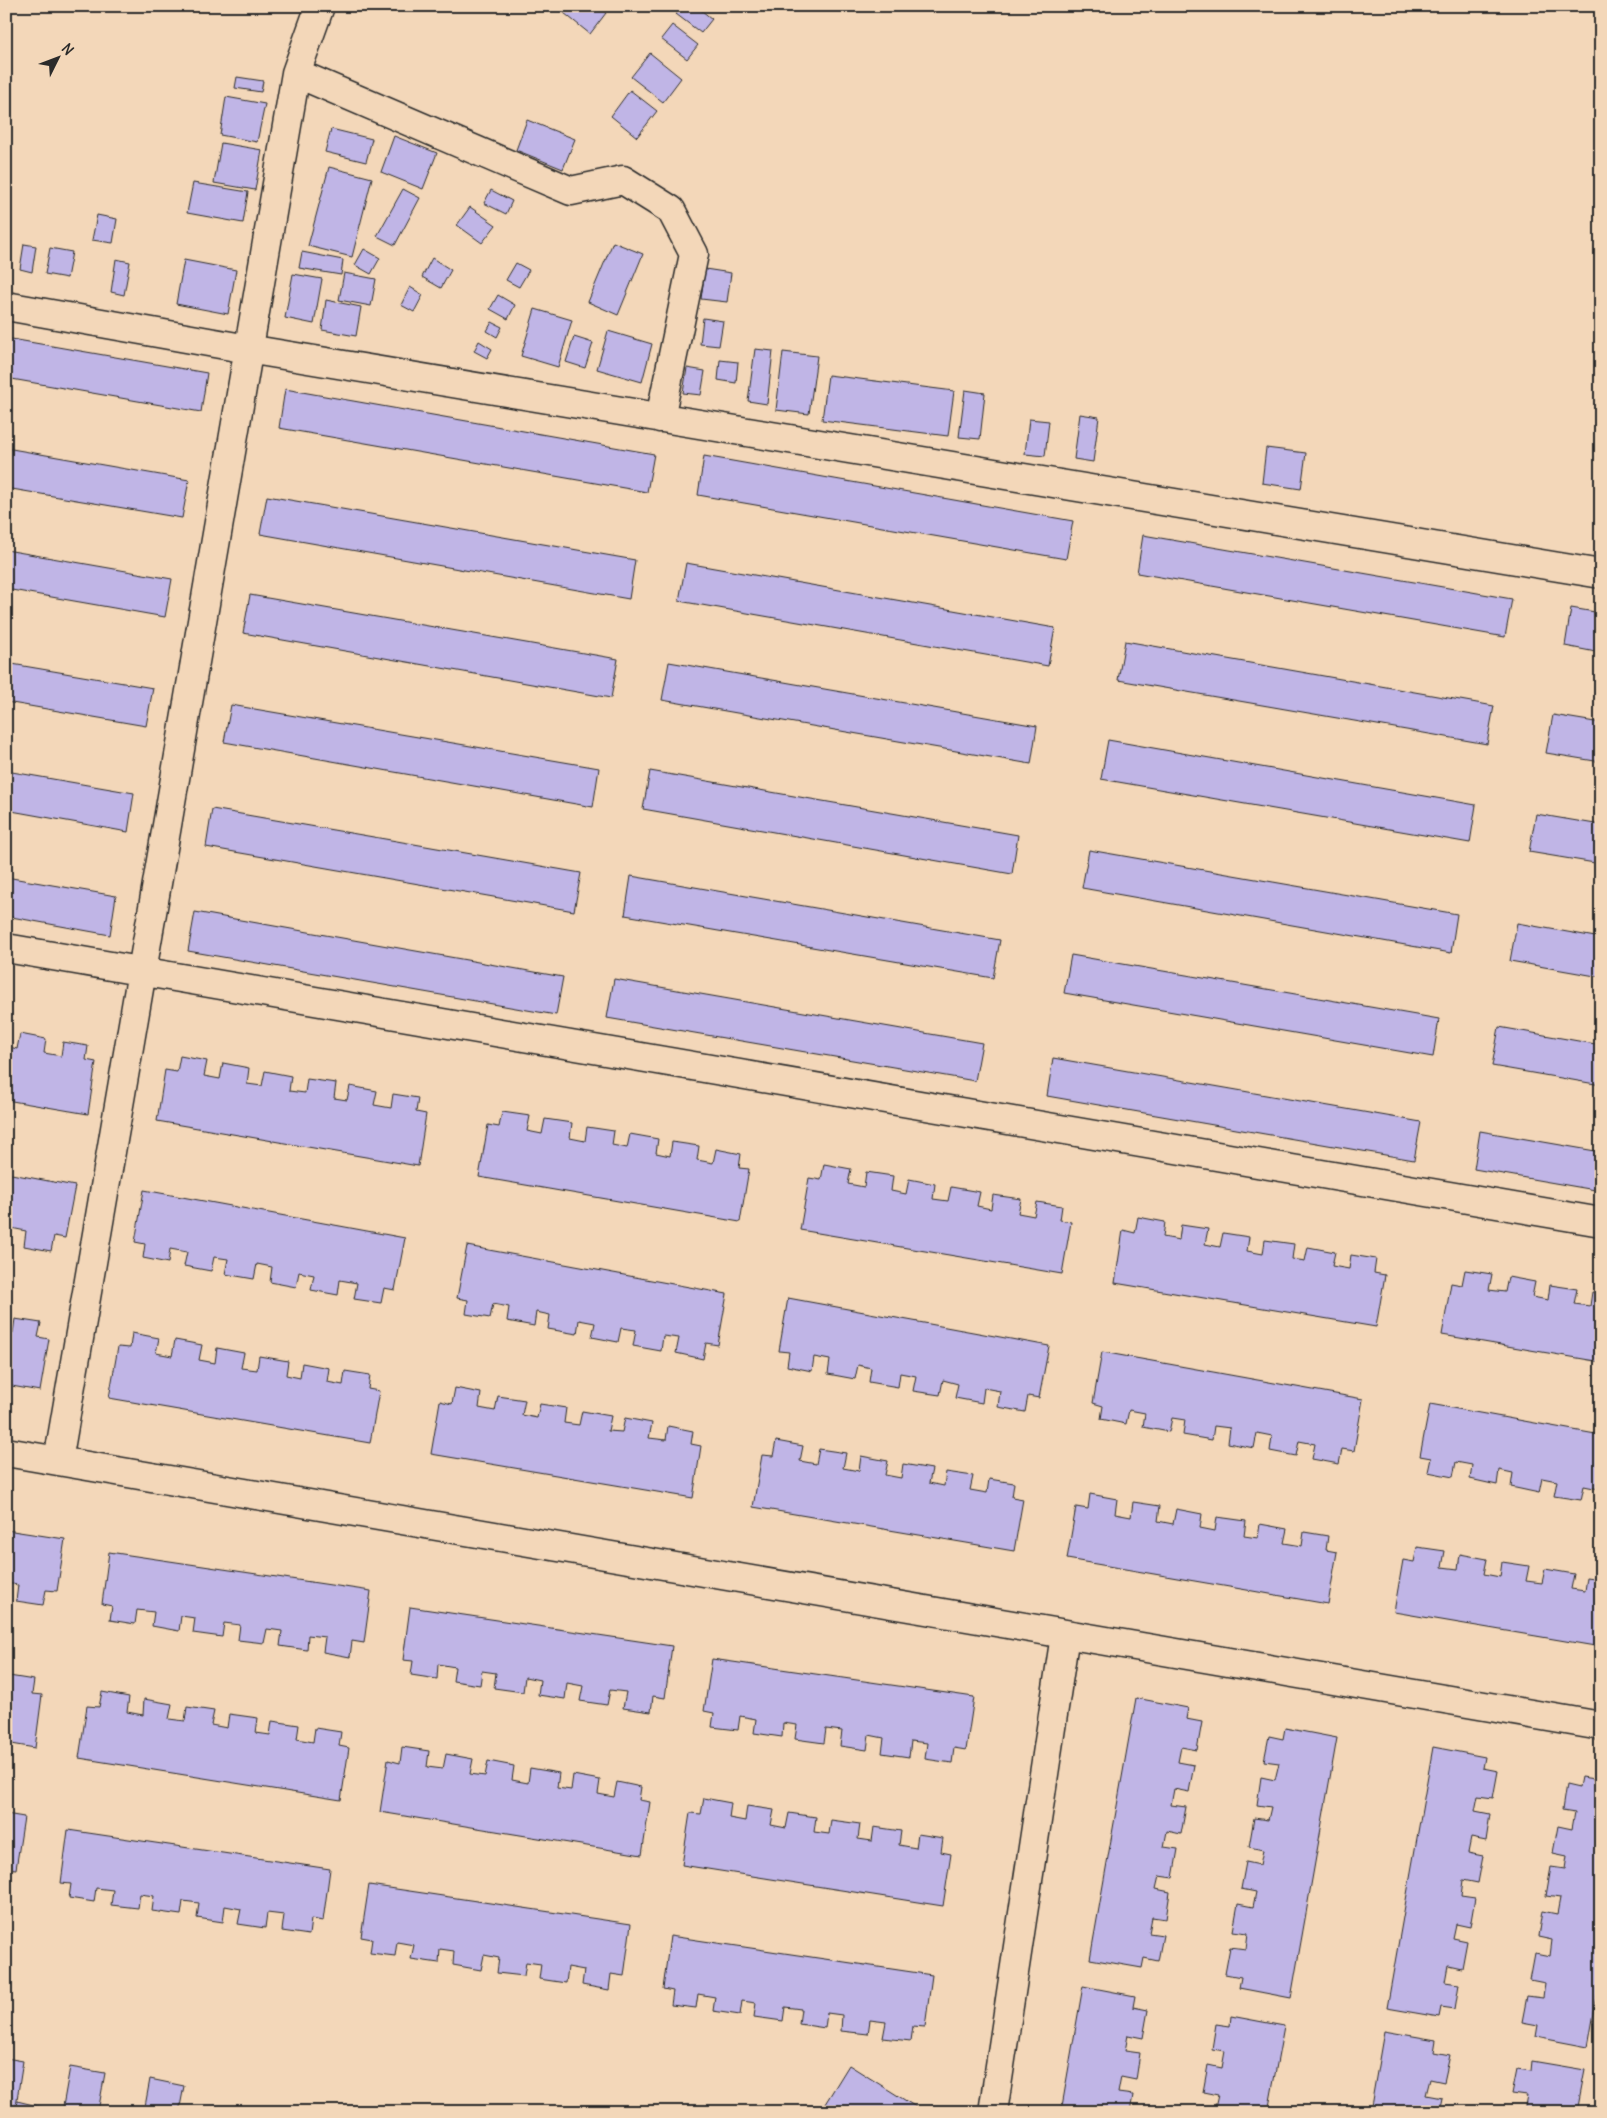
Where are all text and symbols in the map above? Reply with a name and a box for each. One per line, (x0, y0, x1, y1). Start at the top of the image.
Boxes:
north arrow (32, 32, 82, 82)
text: N (58, 40, 78, 59)

